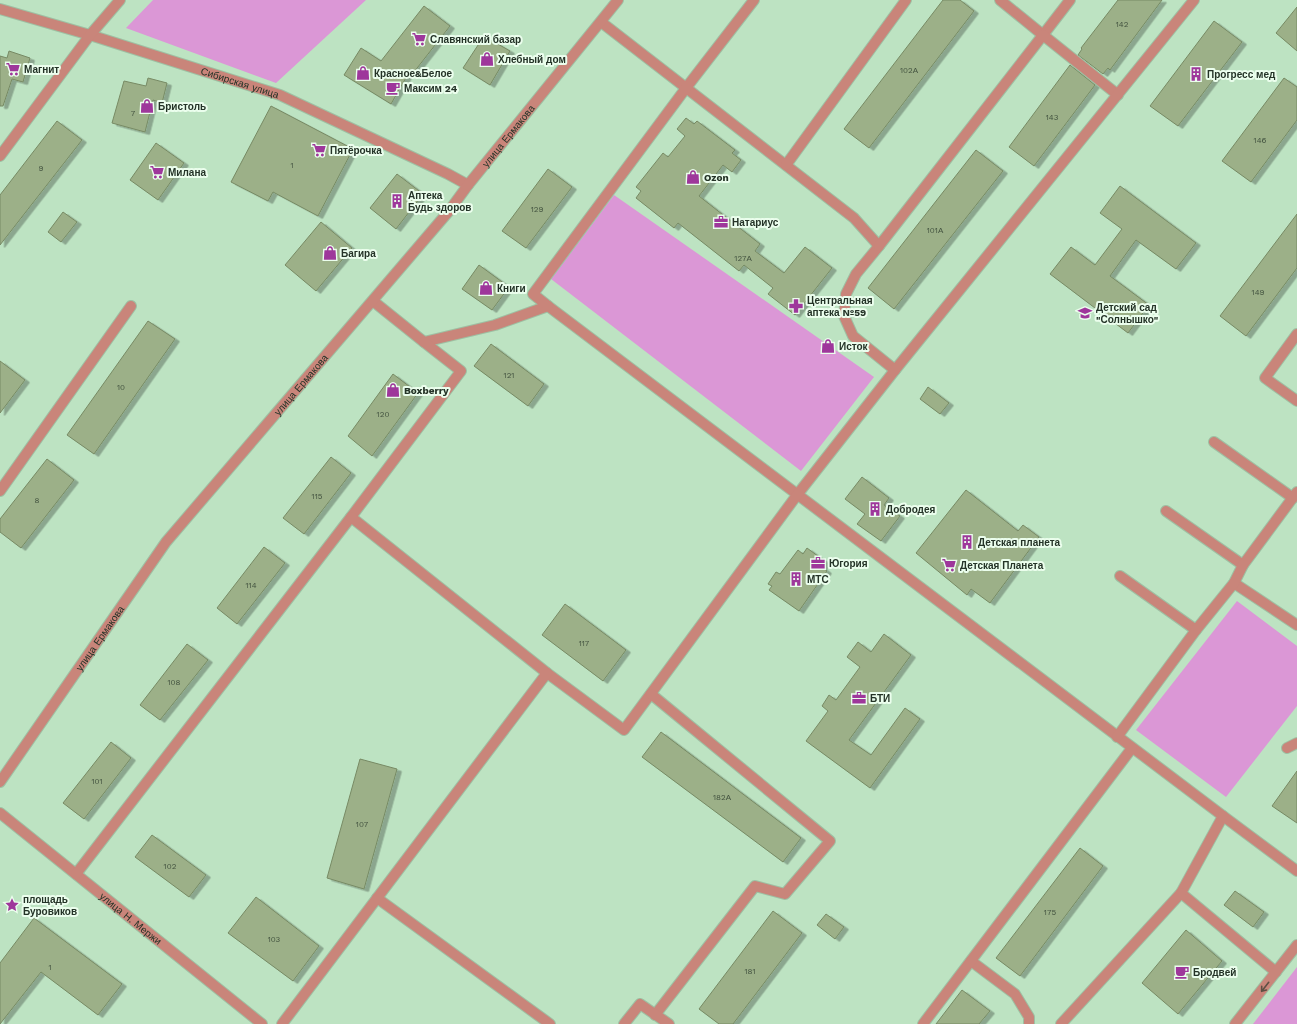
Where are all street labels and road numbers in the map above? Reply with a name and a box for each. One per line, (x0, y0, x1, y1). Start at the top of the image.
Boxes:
street label: Сибирская улица (199, 65, 281, 100)
street label: улица Ермакова (480, 103, 537, 169)
street label: улица Ермакова (272, 352, 330, 417)
street label: улица Ермакова (74, 603, 126, 673)
street label: улица Н. Мержи (97, 891, 164, 947)

